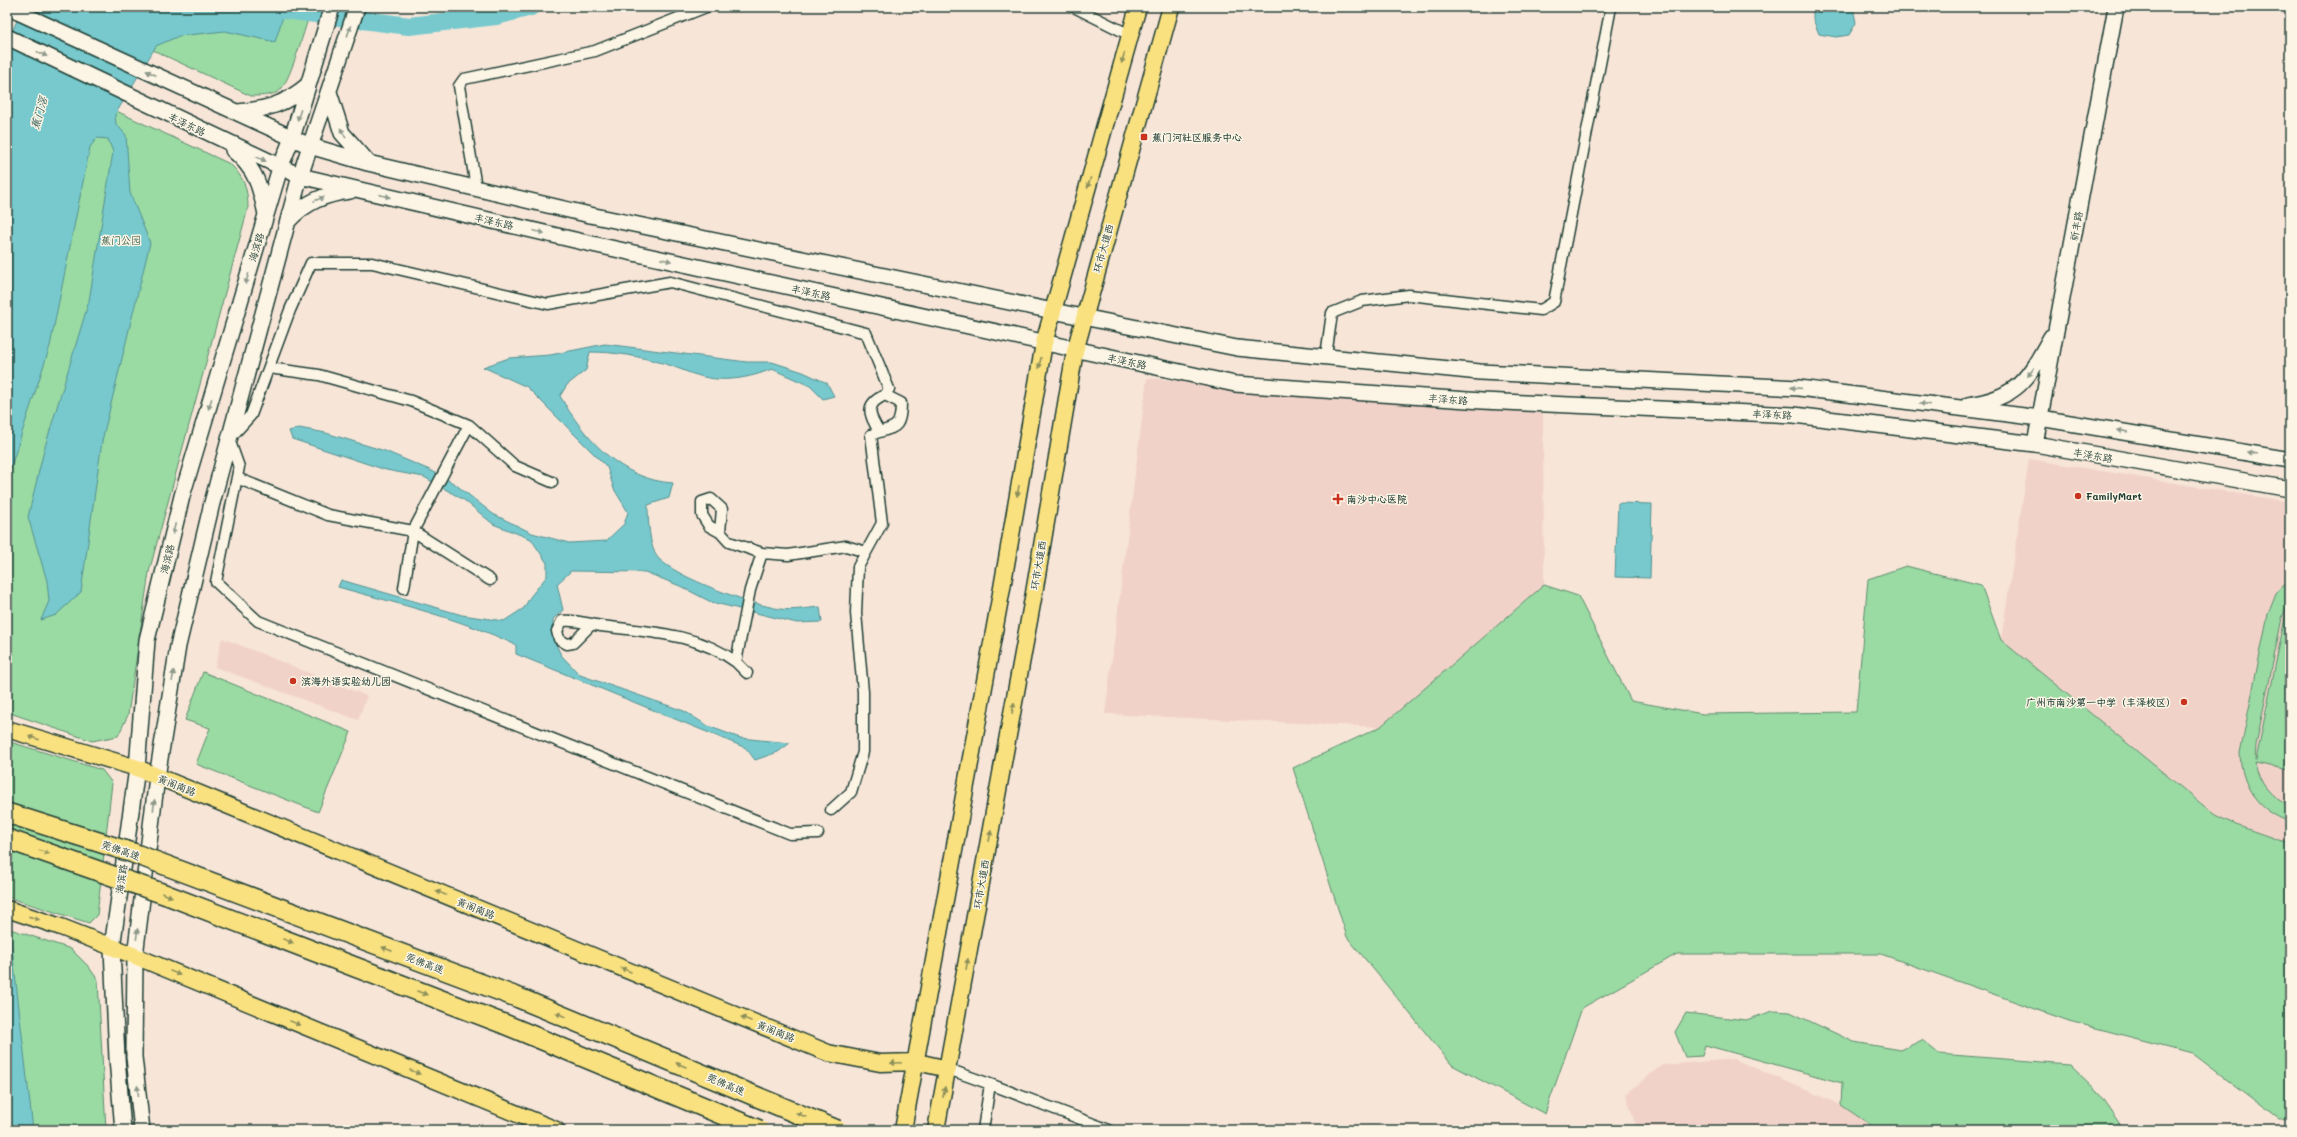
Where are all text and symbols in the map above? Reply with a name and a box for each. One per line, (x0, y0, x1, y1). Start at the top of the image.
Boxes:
one-way arrow (347, 24, 353, 36)
one-way arrow (36, 51, 48, 57)
one-way arrow (1120, 52, 1126, 64)
one-way arrow (145, 70, 157, 76)
water label: 蕉门滘 (27, 93, 51, 131)
street label: 丰泽东路 (166, 109, 208, 139)
one-way arrow (296, 110, 302, 122)
one-way arrow (340, 127, 347, 139)
place label: 蕉门河社区服务中心 (1152, 130, 1242, 144)
marker: 蕉门河社区服务中心 (1139, 132, 1149, 142)
one-way arrow (255, 156, 267, 162)
one-way arrow (1085, 177, 1091, 190)
one-way arrow (379, 193, 391, 199)
one-way arrow (314, 195, 326, 201)
street label: 丰泽东路 (473, 210, 515, 232)
street label: 祈丰路 (2067, 210, 2085, 242)
street label: 环市大道西 (1089, 222, 1117, 274)
one-way arrow (533, 229, 545, 235)
street label: 海滨路 (245, 231, 267, 263)
park label: 蕉门公园 (101, 233, 141, 247)
one-way arrow (660, 258, 672, 264)
one-way arrow (244, 274, 250, 286)
street label: 丰泽东路 (790, 281, 832, 303)
street label: 丰泽东路 (1106, 350, 1148, 372)
one-way arrow (1037, 357, 1043, 369)
one-way arrow (2027, 366, 2035, 377)
one-way arrow (1790, 384, 1802, 391)
street label: 丰泽东路 (1428, 391, 1468, 407)
one-way arrow (207, 398, 213, 410)
one-way arrow (1919, 400, 1931, 407)
street label: 丰泽东路 (1752, 406, 1792, 422)
one-way arrow (2117, 428, 2130, 434)
street label: 丰泽东路 (2072, 445, 2114, 465)
one-way arrow (2245, 450, 2258, 456)
one-way arrow (1015, 485, 1021, 497)
place label: FamilyMart (2086, 489, 2142, 503)
marker: FamilyMart (2073, 491, 2083, 501)
place label: 南沙中心医院 (1347, 492, 1407, 506)
marker: 南沙中心医院 (1332, 493, 1344, 505)
one-way arrow (171, 523, 177, 535)
street label: 环市大道西 (1027, 539, 1049, 591)
street label: 海滨路 (157, 543, 177, 575)
one-way arrow (170, 670, 176, 682)
place label: 滨海外语实验幼儿园 (301, 674, 391, 688)
marker: 滨海外语实验幼儿园 (288, 676, 298, 686)
place label: 广州市南沙第一中学（丰泽校区） (2026, 695, 2176, 709)
marker: 广州市南沙第一中学（丰泽校区） (2179, 697, 2189, 707)
one-way arrow (1010, 702, 1016, 714)
one-way arrow (28, 734, 40, 740)
street label: 黄阁南路 (156, 771, 198, 799)
one-way arrow (151, 799, 157, 811)
one-way arrow (987, 830, 993, 842)
street label: 莞佛高速 (100, 837, 142, 863)
one-way arrow (38, 849, 50, 855)
street label: 环市大道西 (970, 858, 992, 910)
street label: 海滨路 (112, 863, 130, 895)
one-way arrow (434, 890, 446, 896)
one-way arrow (161, 892, 173, 898)
street label: 黄阁南路 (455, 894, 497, 922)
one-way arrow (28, 915, 40, 921)
one-way arrow (134, 928, 141, 940)
one-way arrow (282, 939, 294, 945)
one-way arrow (381, 945, 393, 951)
street label: 莞佛高速 (404, 949, 446, 977)
one-way arrow (964, 958, 970, 970)
one-way arrow (619, 966, 631, 972)
one-way arrow (169, 970, 180, 976)
one-way arrow (417, 991, 429, 997)
one-way arrow (554, 1012, 566, 1018)
one-way arrow (740, 1016, 751, 1022)
street label: 黄阁南路 (755, 1017, 797, 1045)
one-way arrow (289, 1020, 301, 1026)
one-way arrow (890, 1059, 902, 1066)
one-way arrow (674, 1062, 686, 1068)
one-way arrow (410, 1069, 421, 1075)
street label: 莞佛高速 (705, 1070, 747, 1098)
one-way arrow (134, 1085, 141, 1097)
one-way arrow (941, 1086, 947, 1098)
one-way arrow (795, 1112, 806, 1118)

